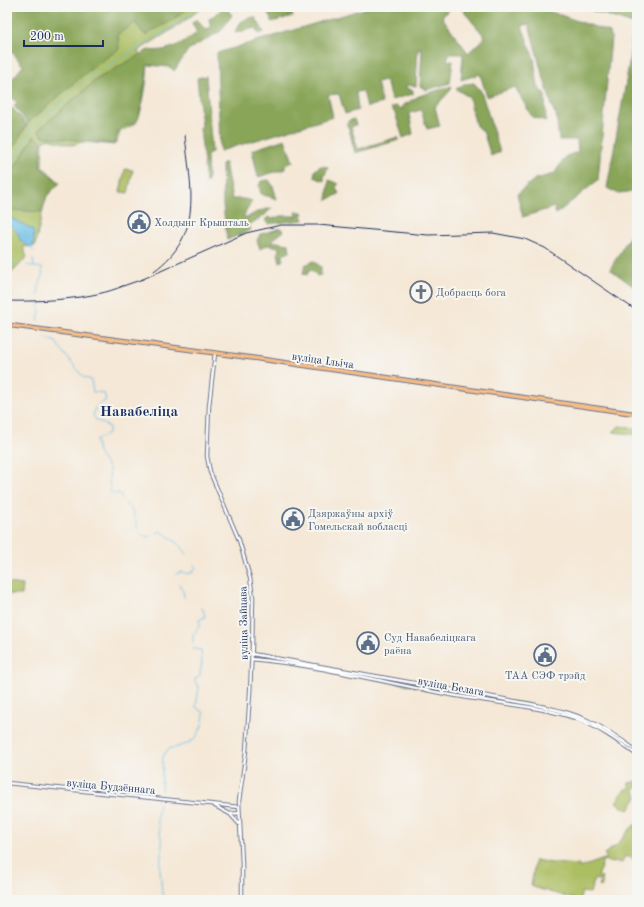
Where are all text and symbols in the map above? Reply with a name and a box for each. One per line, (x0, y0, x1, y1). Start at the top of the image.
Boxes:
scale bar (24, 22, 103, 48)
text: 200 m (30, 31, 64, 43)
public building icon: Холдынг Крышталь (126, 209, 152, 235)
place label: Холдынг Крышталь (154, 218, 249, 229)
church icon: Добрасць бога (408, 279, 434, 305)
place label: Добрасць бога (436, 288, 507, 299)
street label: вуліца Ільіча (291, 352, 355, 371)
district label: Навабеліца (100, 405, 179, 420)
public building icon: Дзяржаўны архіў Гомельскай вобласці (280, 506, 306, 532)
place label: Дзяржаўны архіў Гомельскай вобласці (308, 509, 408, 533)
street label: вуліца Зайцава (238, 585, 251, 660)
public building icon: Суд Навабеліцкага раёна (355, 630, 381, 656)
place label: Суд Навабеліцкага раёна (384, 633, 476, 657)
public building icon: ТАА СЭФ трэйд (532, 642, 558, 668)
place label: ТАА СЭФ трэйд (505, 671, 586, 682)
street label: вуліца Белага (417, 676, 485, 699)
street label: вуліца Будзённага (66, 778, 156, 797)

